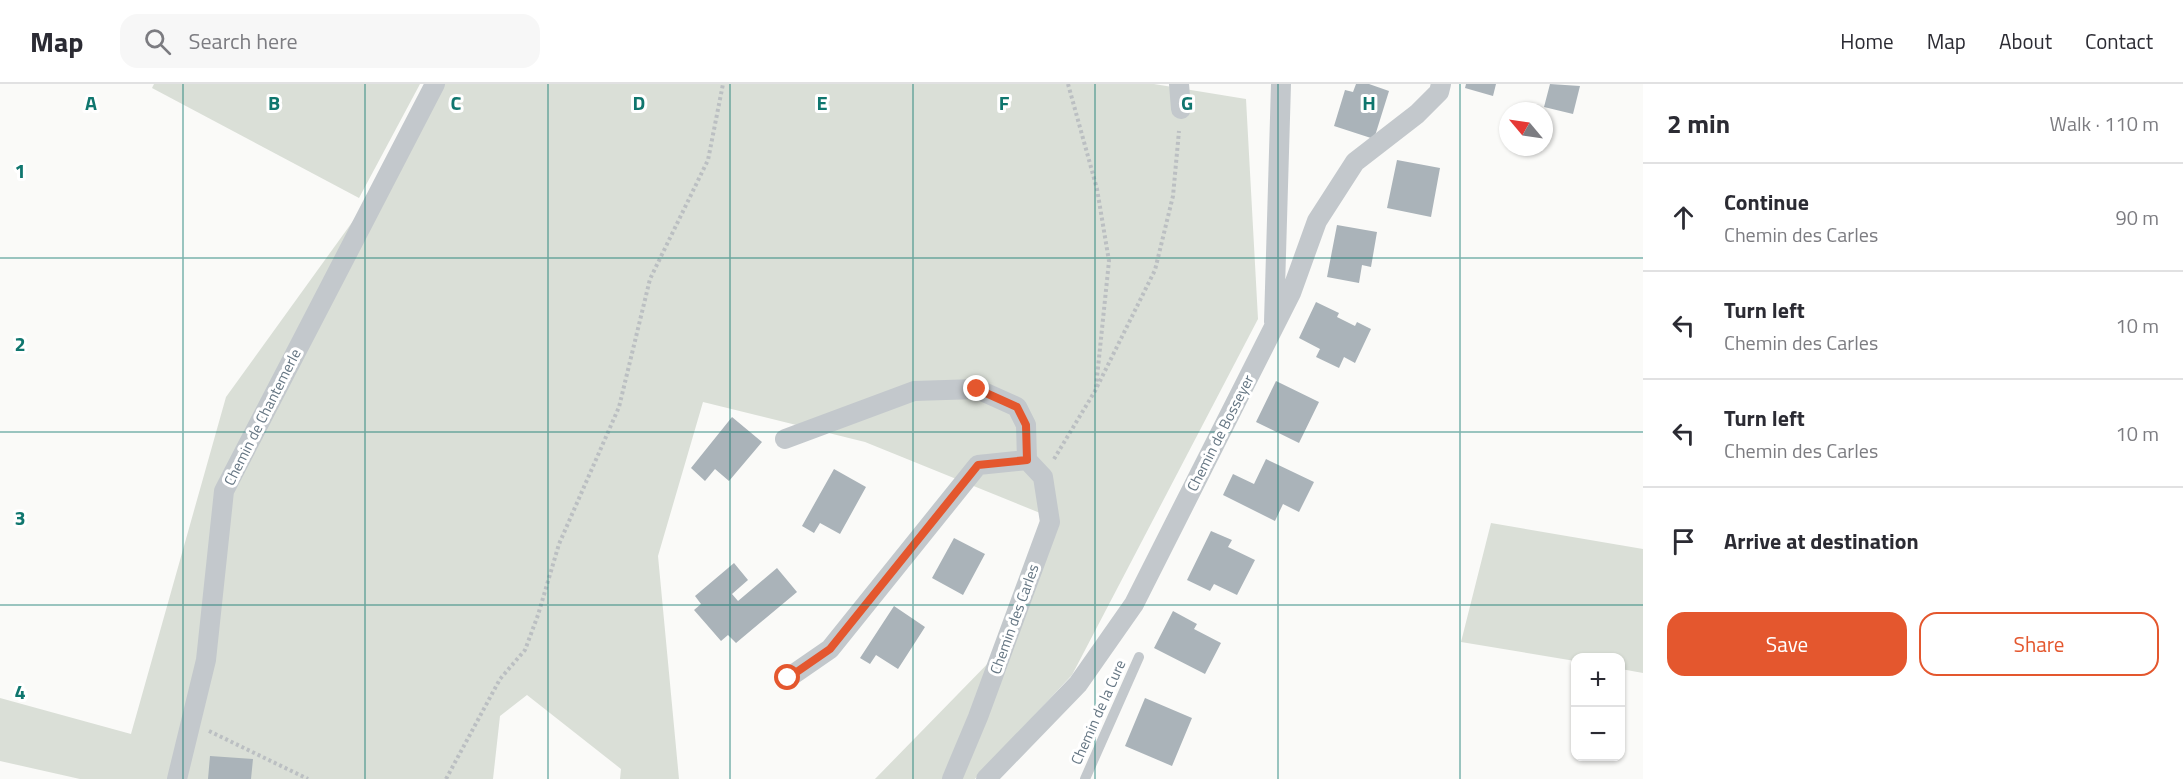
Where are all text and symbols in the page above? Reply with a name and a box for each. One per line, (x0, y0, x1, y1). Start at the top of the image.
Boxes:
search box (120, 14, 540, 68)
text: Map (30, 20, 84, 63)
text: Search here (189, 24, 298, 58)
icon: search (141, 25, 174, 58)
text: Home (1840, 25, 1894, 57)
text: Map (1927, 25, 1966, 57)
text: About (1999, 25, 2052, 57)
text: Contact (2085, 25, 2153, 57)
text: A (85, 87, 97, 118)
text: B (268, 87, 280, 118)
text: C (451, 87, 462, 118)
text: D (633, 87, 645, 118)
text: E (816, 87, 828, 118)
text: F (999, 87, 1010, 118)
text: G (1181, 87, 1193, 118)
text: H (1362, 87, 1376, 118)
north arrow (1499, 102, 1553, 156)
text: 2 min (1667, 104, 1730, 143)
text: Walk · 110 m (2050, 108, 2159, 139)
text: 1 (14, 155, 26, 186)
text: Continue (1724, 185, 1809, 219)
icon: ahead (1667, 201, 1700, 234)
text: 90 m (2115, 202, 2159, 233)
text: Chemin des Carles (1724, 219, 1878, 250)
text: Turn left (1724, 293, 1805, 327)
icon: left (1667, 309, 1700, 342)
text: 10 m (2115, 310, 2159, 341)
text: Chemin des Carles (1724, 327, 1878, 358)
text: 2 (14, 328, 26, 359)
street label: Chemin de Chantemerle (218, 345, 306, 489)
street label: Chemin de Bosseyer (1181, 371, 1259, 495)
route end (963, 375, 989, 401)
text: Turn left (1724, 401, 1805, 435)
icon: left (1667, 417, 1700, 450)
text: 10 m (2115, 418, 2159, 449)
text: Chemin des Carles (1724, 435, 1878, 466)
text: 3 (14, 502, 26, 533)
text: Arrive at destination (1724, 524, 1919, 558)
icon: arrive (1667, 525, 1700, 558)
street label: Chemin des Carles (983, 561, 1045, 677)
button: Save (1667, 612, 1907, 676)
button: Share (1919, 612, 2159, 676)
map controls (1571, 653, 1625, 761)
button: + (1571, 653, 1625, 707)
street label: Chemin de la Cure (1065, 656, 1131, 768)
route start (774, 664, 800, 690)
text: 4 (14, 676, 26, 707)
button: − (1571, 707, 1625, 761)

